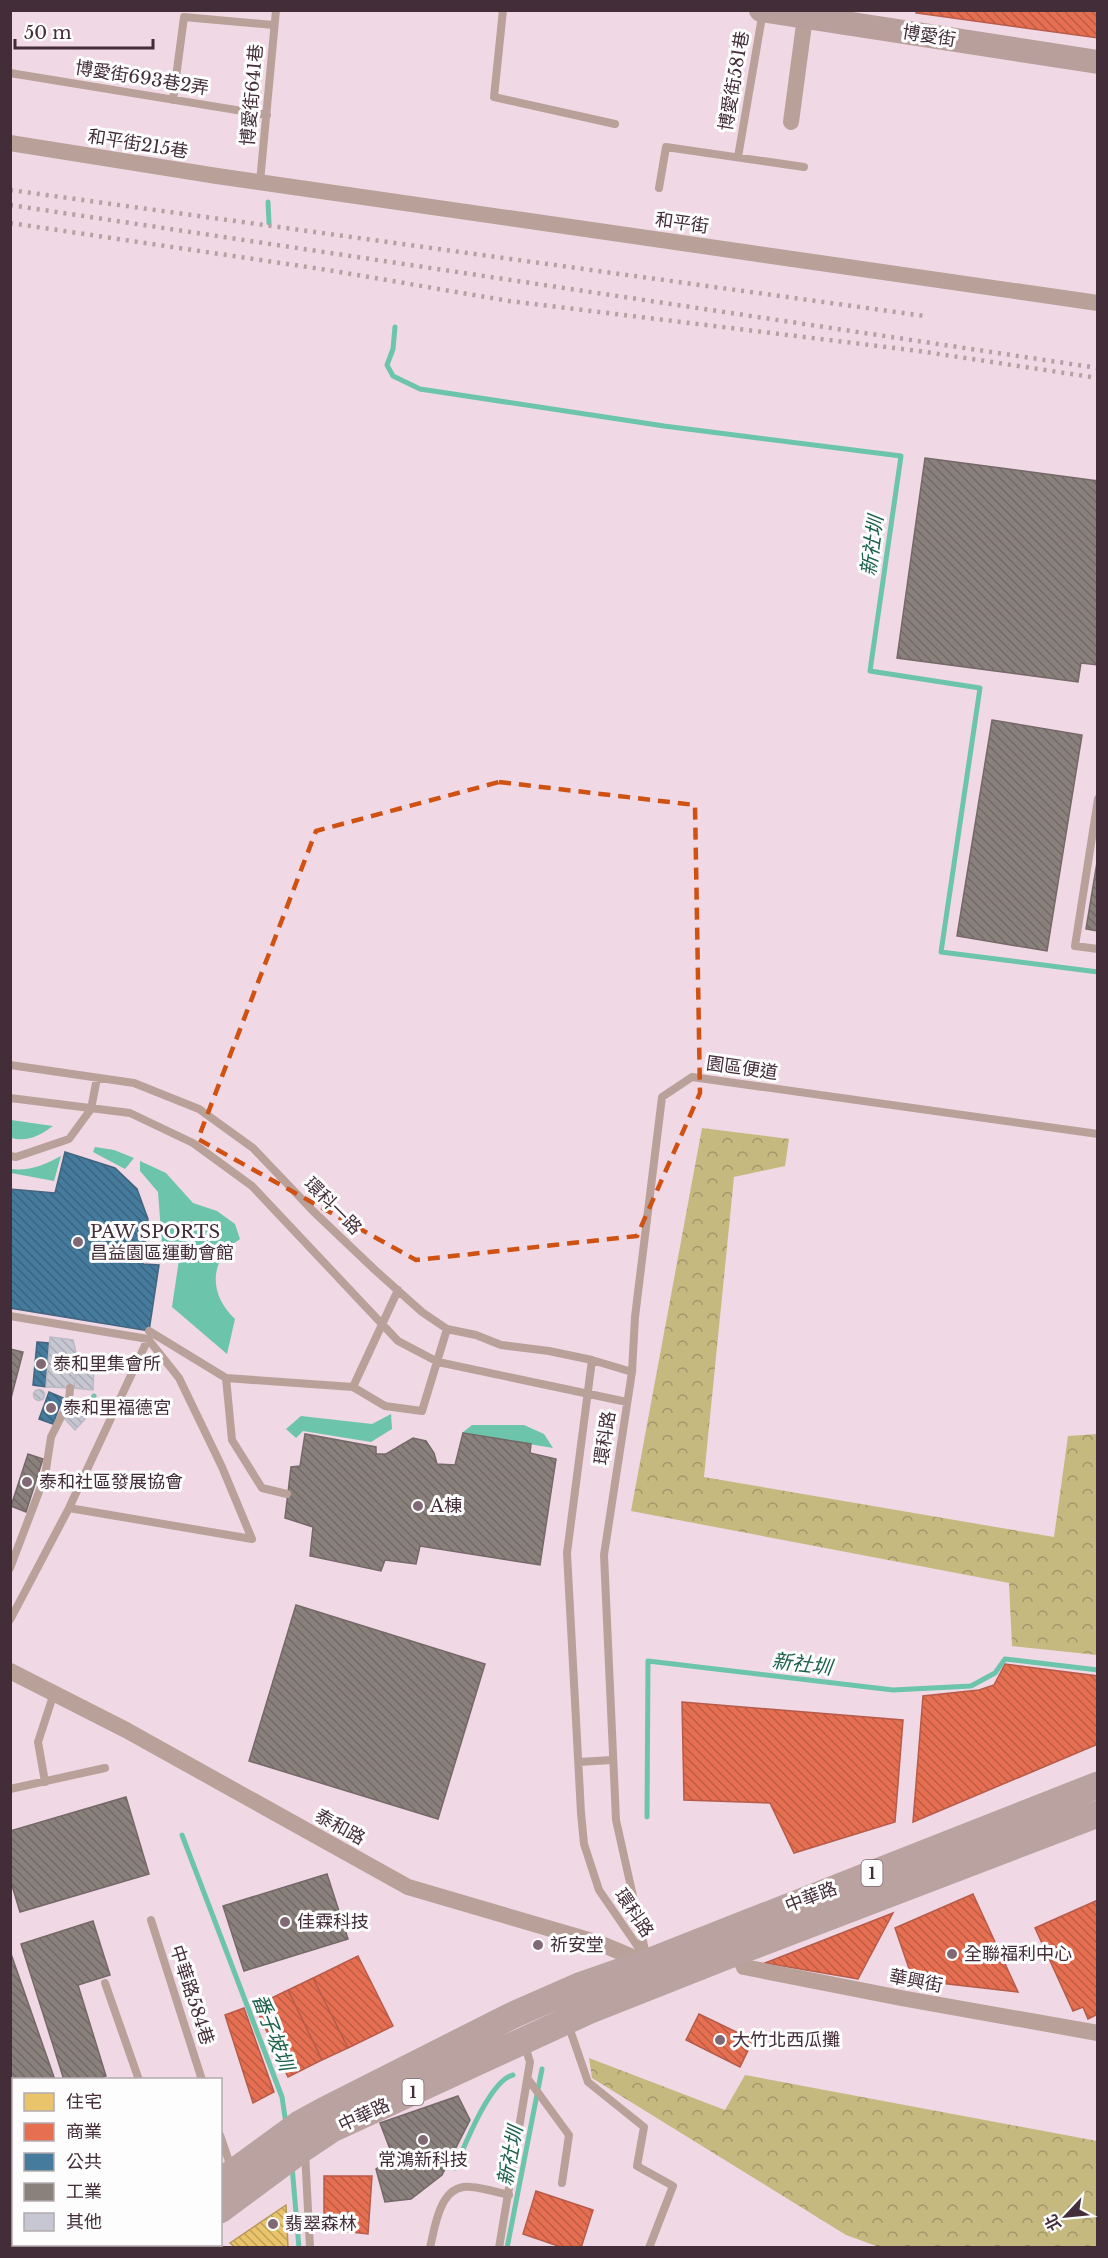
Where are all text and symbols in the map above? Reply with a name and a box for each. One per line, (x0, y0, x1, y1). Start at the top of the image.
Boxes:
scale bar (15, 12, 153, 50)
street label: 博愛街 (901, 21, 957, 51)
text: 50 m (24, 22, 72, 44)
street label: 博愛街581巷 (714, 29, 754, 133)
street label: 博愛街641巷 (237, 43, 267, 147)
street label: 博愛街693巷2弄 (73, 57, 211, 99)
street label: 和平街215巷 (86, 125, 190, 163)
street label: 和平街 (654, 208, 710, 238)
water label: 新社圳 (856, 512, 888, 577)
street label: 園區便道 (705, 1052, 779, 1084)
street label: 環科一路 (300, 1173, 366, 1239)
place label: PAW SPORTS 昌益園區運動會館 (90, 1221, 234, 1264)
marker: PAW SPORTS 昌益園區運動會館 (71, 1235, 85, 1249)
place label: 泰和里集會所 (53, 1353, 161, 1375)
marker: 泰和里集會所 (34, 1357, 48, 1371)
place label: 泰和里福德宮 (63, 1397, 171, 1419)
marker: 泰和里福德宮 (44, 1401, 58, 1415)
street label: 環科路 (590, 1410, 620, 1466)
place label: 泰和社區發展協會 (39, 1471, 183, 1493)
marker: 泰和社區發展協會 (20, 1475, 34, 1489)
place label: A棟 (429, 1495, 462, 1517)
marker: A棟 (411, 1499, 425, 1513)
water label: 新社圳 (771, 1648, 836, 1680)
street label: 泰和路 (311, 1804, 369, 1850)
road number: 1 (862, 1860, 882, 1886)
street label: 中華路 (782, 1877, 840, 1917)
street label: 環科路 (610, 1884, 658, 1942)
place label: 佳霖科技 (297, 1911, 369, 1933)
marker: 佳霖科技 (278, 1915, 292, 1929)
place label: 祈安堂 (550, 1934, 604, 1956)
marker: 祈安堂 (531, 1938, 545, 1952)
street label: 中華路584巷 (166, 1942, 218, 2048)
place label: 全聯福利中心 (964, 1943, 1072, 1965)
marker: 全聯福利中心 (945, 1947, 959, 1961)
street label: 華興街 (887, 1965, 945, 1997)
water label: 番子坡圳 (247, 1990, 300, 2076)
place label: 大竹北西瓜攤 (732, 2029, 840, 2051)
marker: 大竹北西瓜攤 (713, 2033, 727, 2047)
legend (12, 2078, 222, 2246)
road number: 1 (402, 2079, 424, 2105)
text: 住宅 (66, 2091, 102, 2113)
street label: 中華路 (335, 2094, 393, 2136)
text: 商業 (66, 2121, 102, 2143)
water label: 新社圳 (492, 2121, 528, 2188)
marker: 常鴻新科技 (416, 2133, 430, 2147)
place label: 常鴻新科技 (378, 2149, 468, 2171)
text: 公共 (66, 2151, 102, 2173)
text: 工業 (66, 2181, 102, 2203)
north arrow (1036, 2186, 1096, 2246)
text: 其他 (66, 2211, 102, 2233)
text: 北 (1040, 2211, 1065, 2234)
place label: 翡翠森林 (285, 2213, 357, 2235)
marker: 翡翠森林 (266, 2217, 280, 2231)

